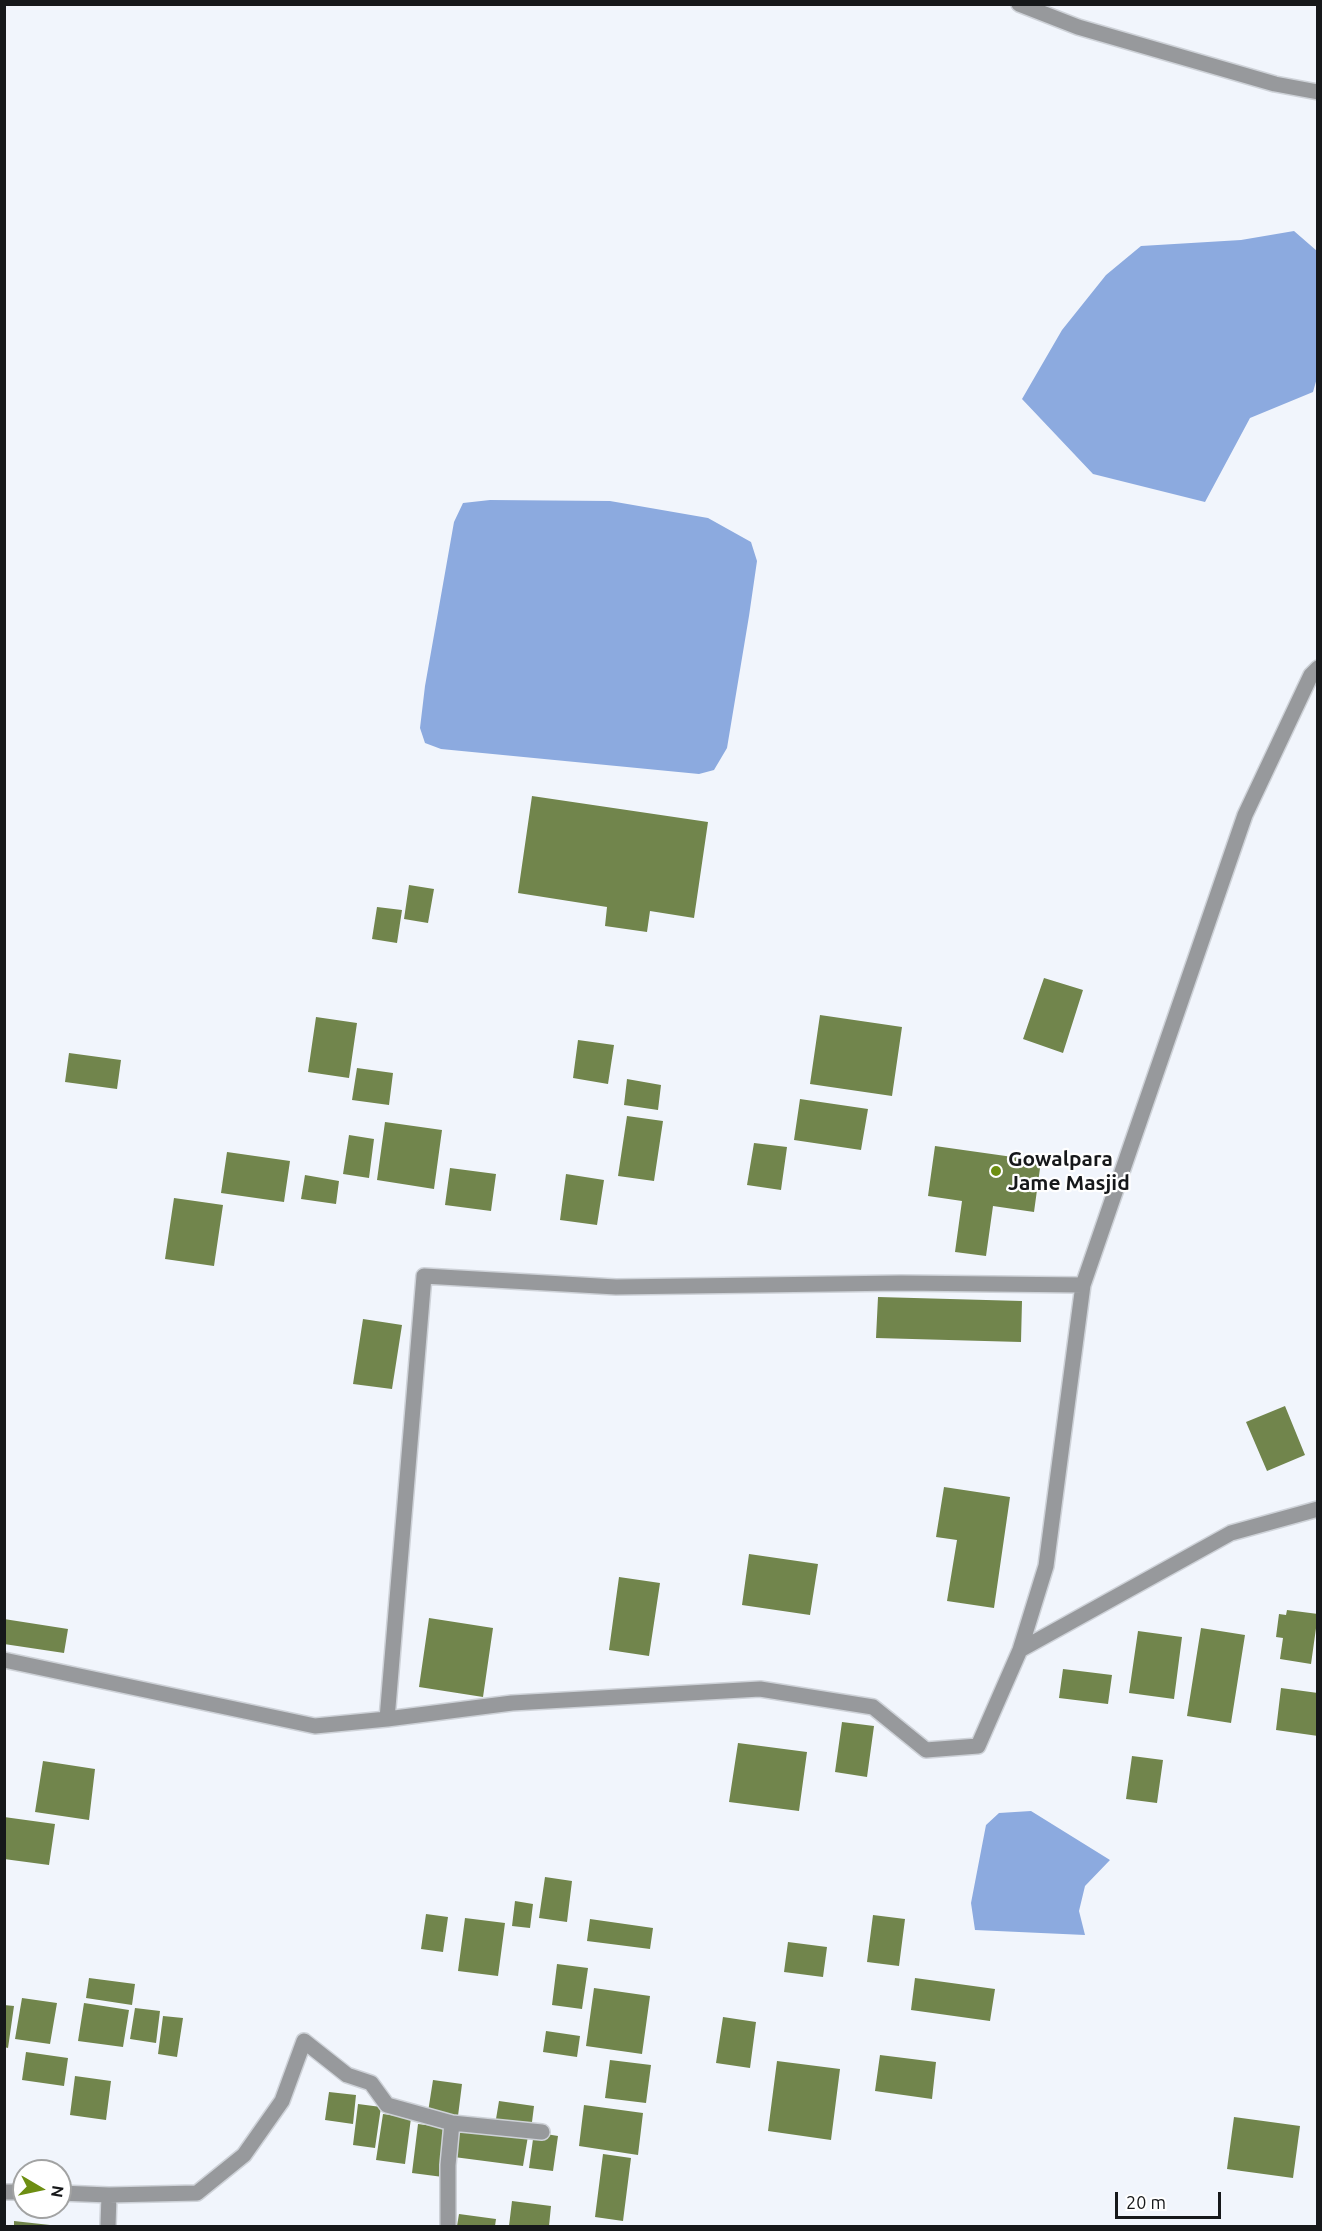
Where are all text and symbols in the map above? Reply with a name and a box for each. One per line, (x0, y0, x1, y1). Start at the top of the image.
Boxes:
place label: Gowalpara Jame Masjid (1008, 1146, 1130, 1196)
marker: Gowalpara Jame Masjid (989, 1164, 1003, 1178)
north arrow (12, 2159, 72, 2219)
scale bar (1118, 2180, 1224, 2218)
text: N (48, 2184, 68, 2199)
text: 20 m (1126, 2192, 1166, 2212)

